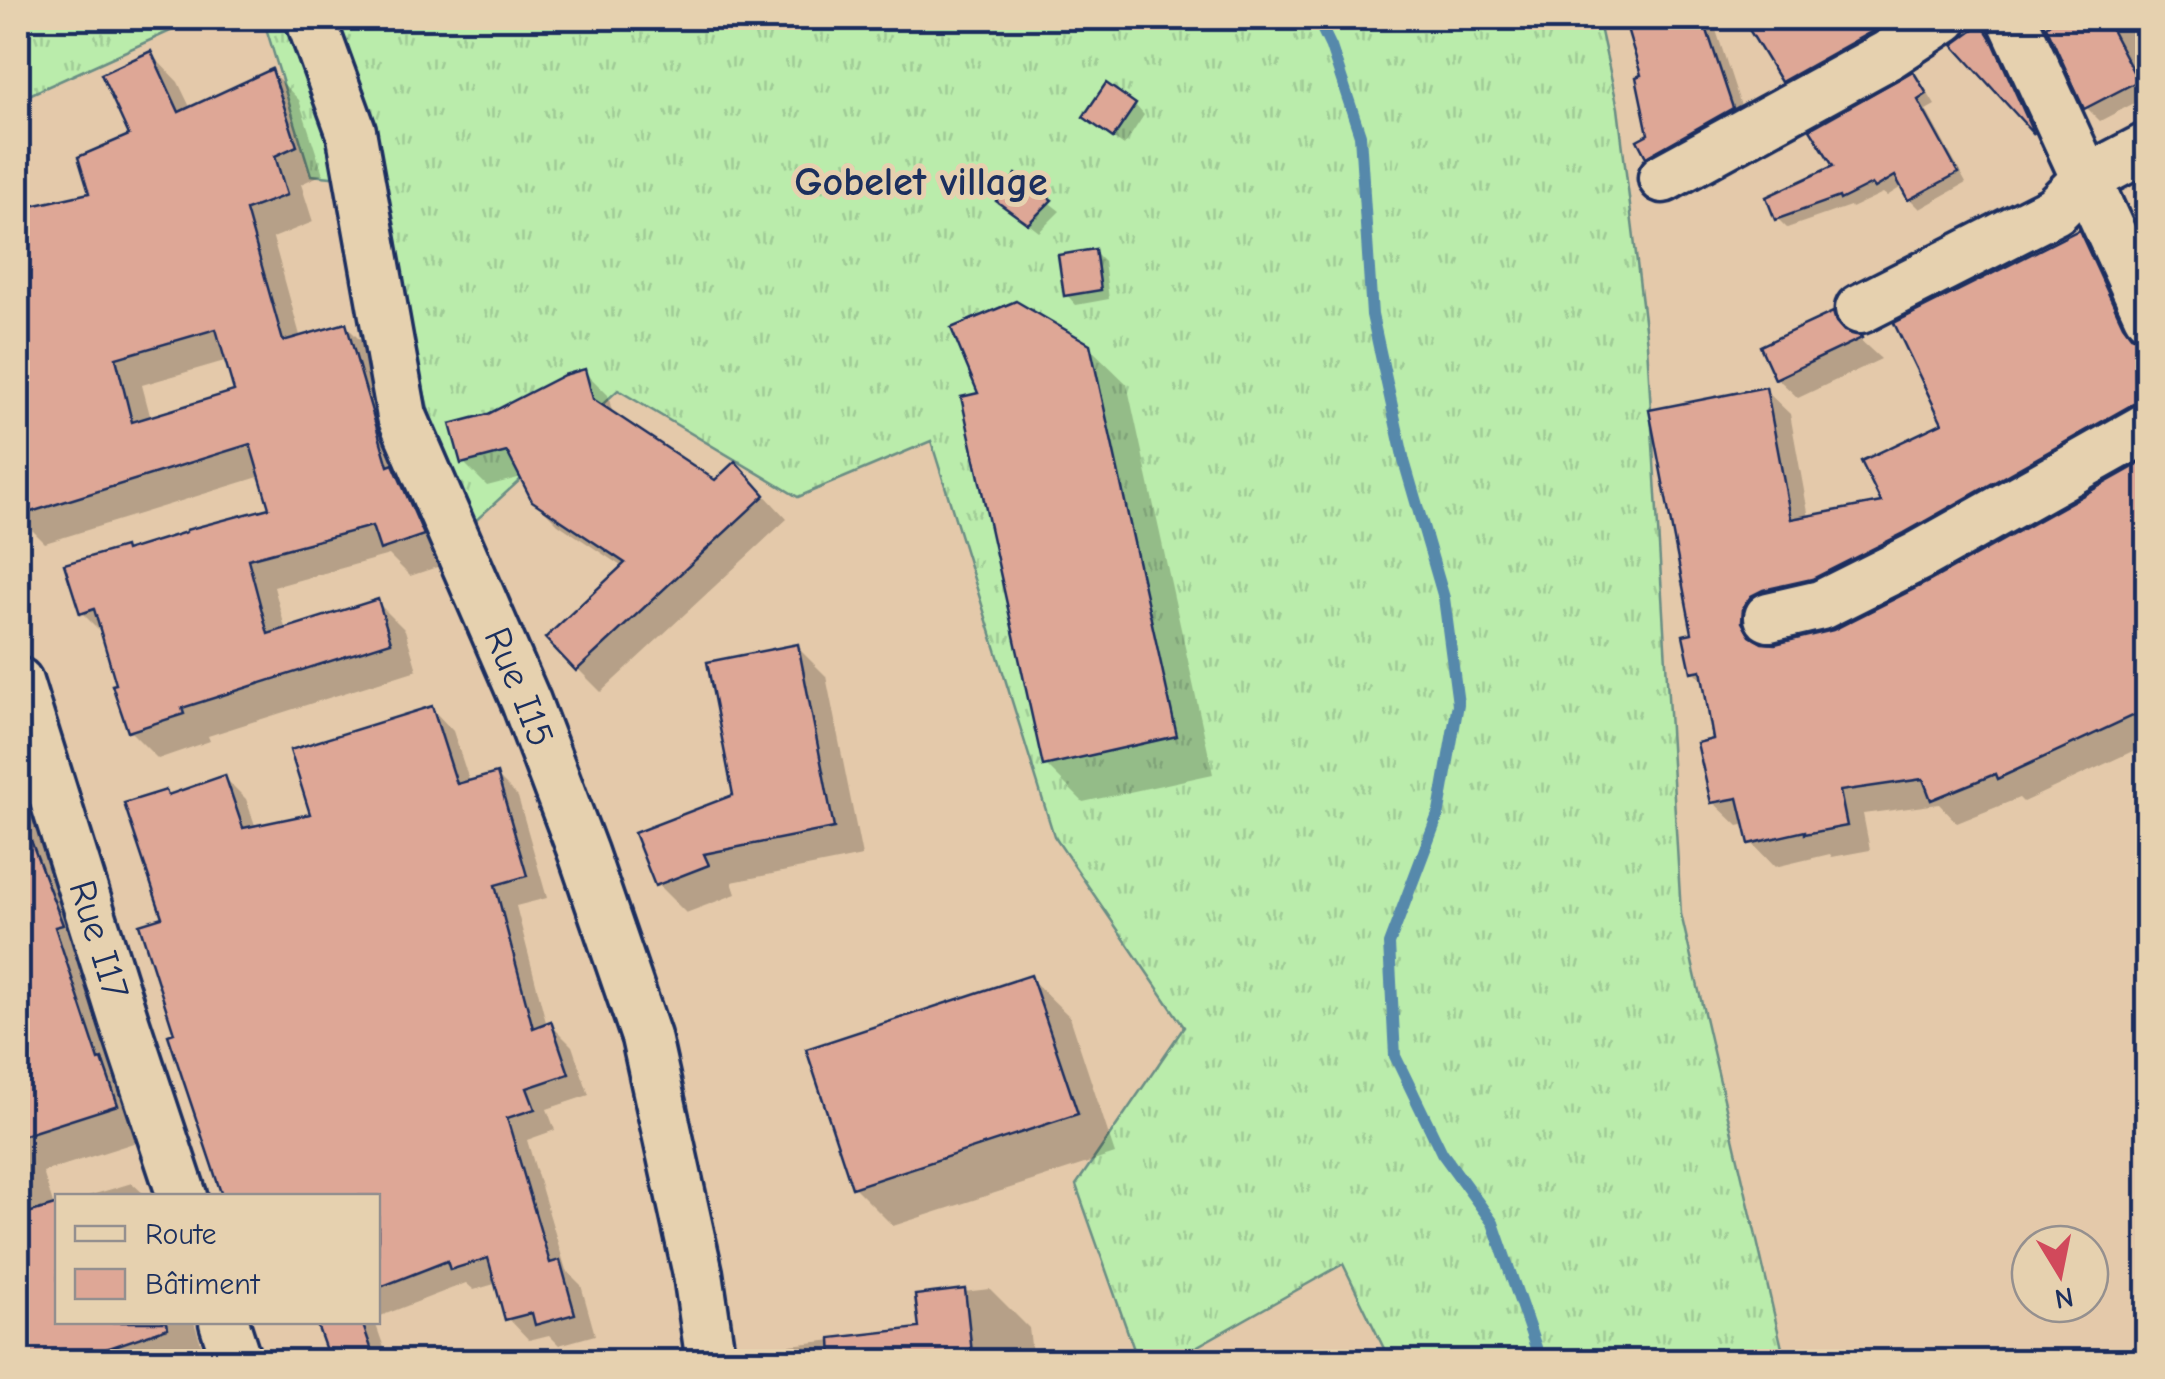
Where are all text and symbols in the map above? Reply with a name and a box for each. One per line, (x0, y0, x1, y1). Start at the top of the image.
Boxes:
district label: Gobelet village (794, 159, 1048, 205)
street label: Rue I15 (475, 621, 563, 753)
street label: Rue I17 (59, 875, 138, 1004)
legend (55, 1194, 380, 1324)
text: Route (145, 1217, 216, 1252)
north arrow (2010, 1224, 2110, 1324)
text: Bâtiment (145, 1267, 261, 1302)
text: N (2052, 1280, 2076, 1315)

